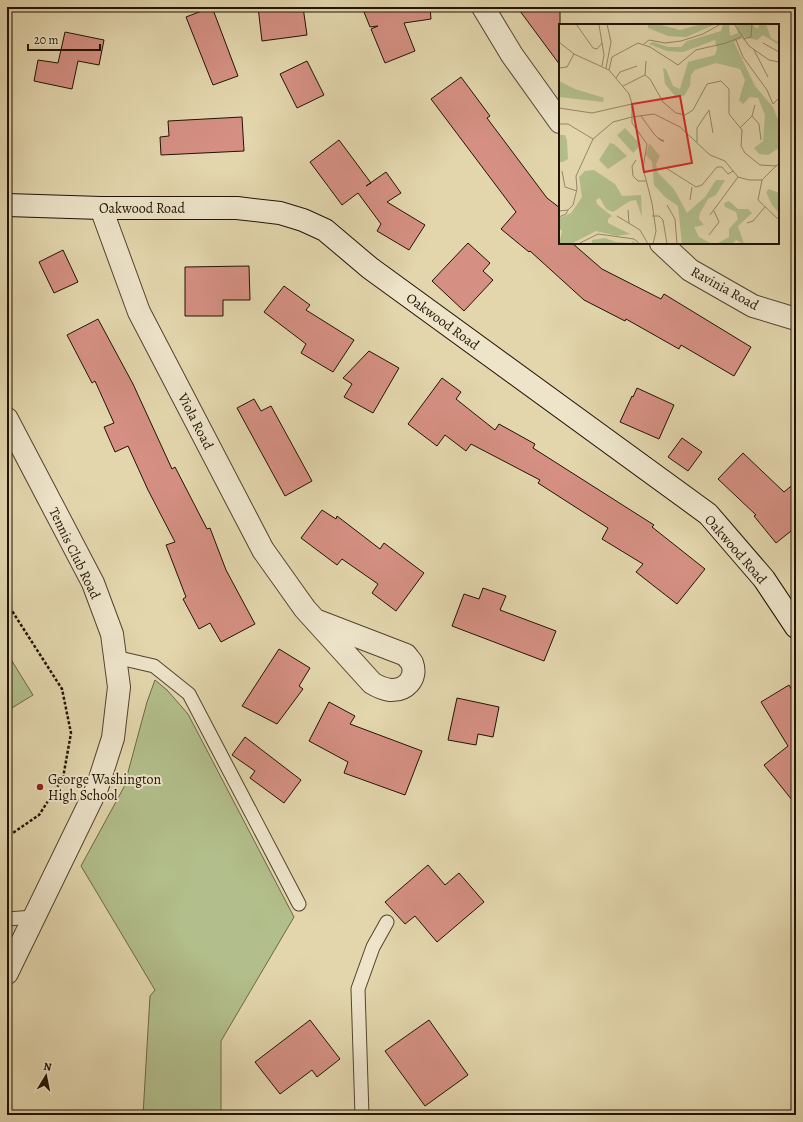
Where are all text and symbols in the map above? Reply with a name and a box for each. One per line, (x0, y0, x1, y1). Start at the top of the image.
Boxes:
inset map (559, 24, 779, 244)
scale bar (28, 26, 100, 52)
text: 20 m (34, 32, 58, 48)
street label: Oakwood Road (99, 199, 186, 218)
street label: Ravinia Road (687, 262, 762, 315)
street label: Oakwood Road (402, 288, 484, 355)
street label: Viola Road (173, 389, 218, 453)
street label: Tennis Club Road (44, 504, 105, 603)
street label: Oakwood Road (700, 511, 771, 588)
place label: George Washington High School (48, 770, 162, 805)
marker: George Washington High School (35, 782, 45, 792)
north arrow (26, 1056, 66, 1096)
text: N (42, 1059, 53, 1075)

